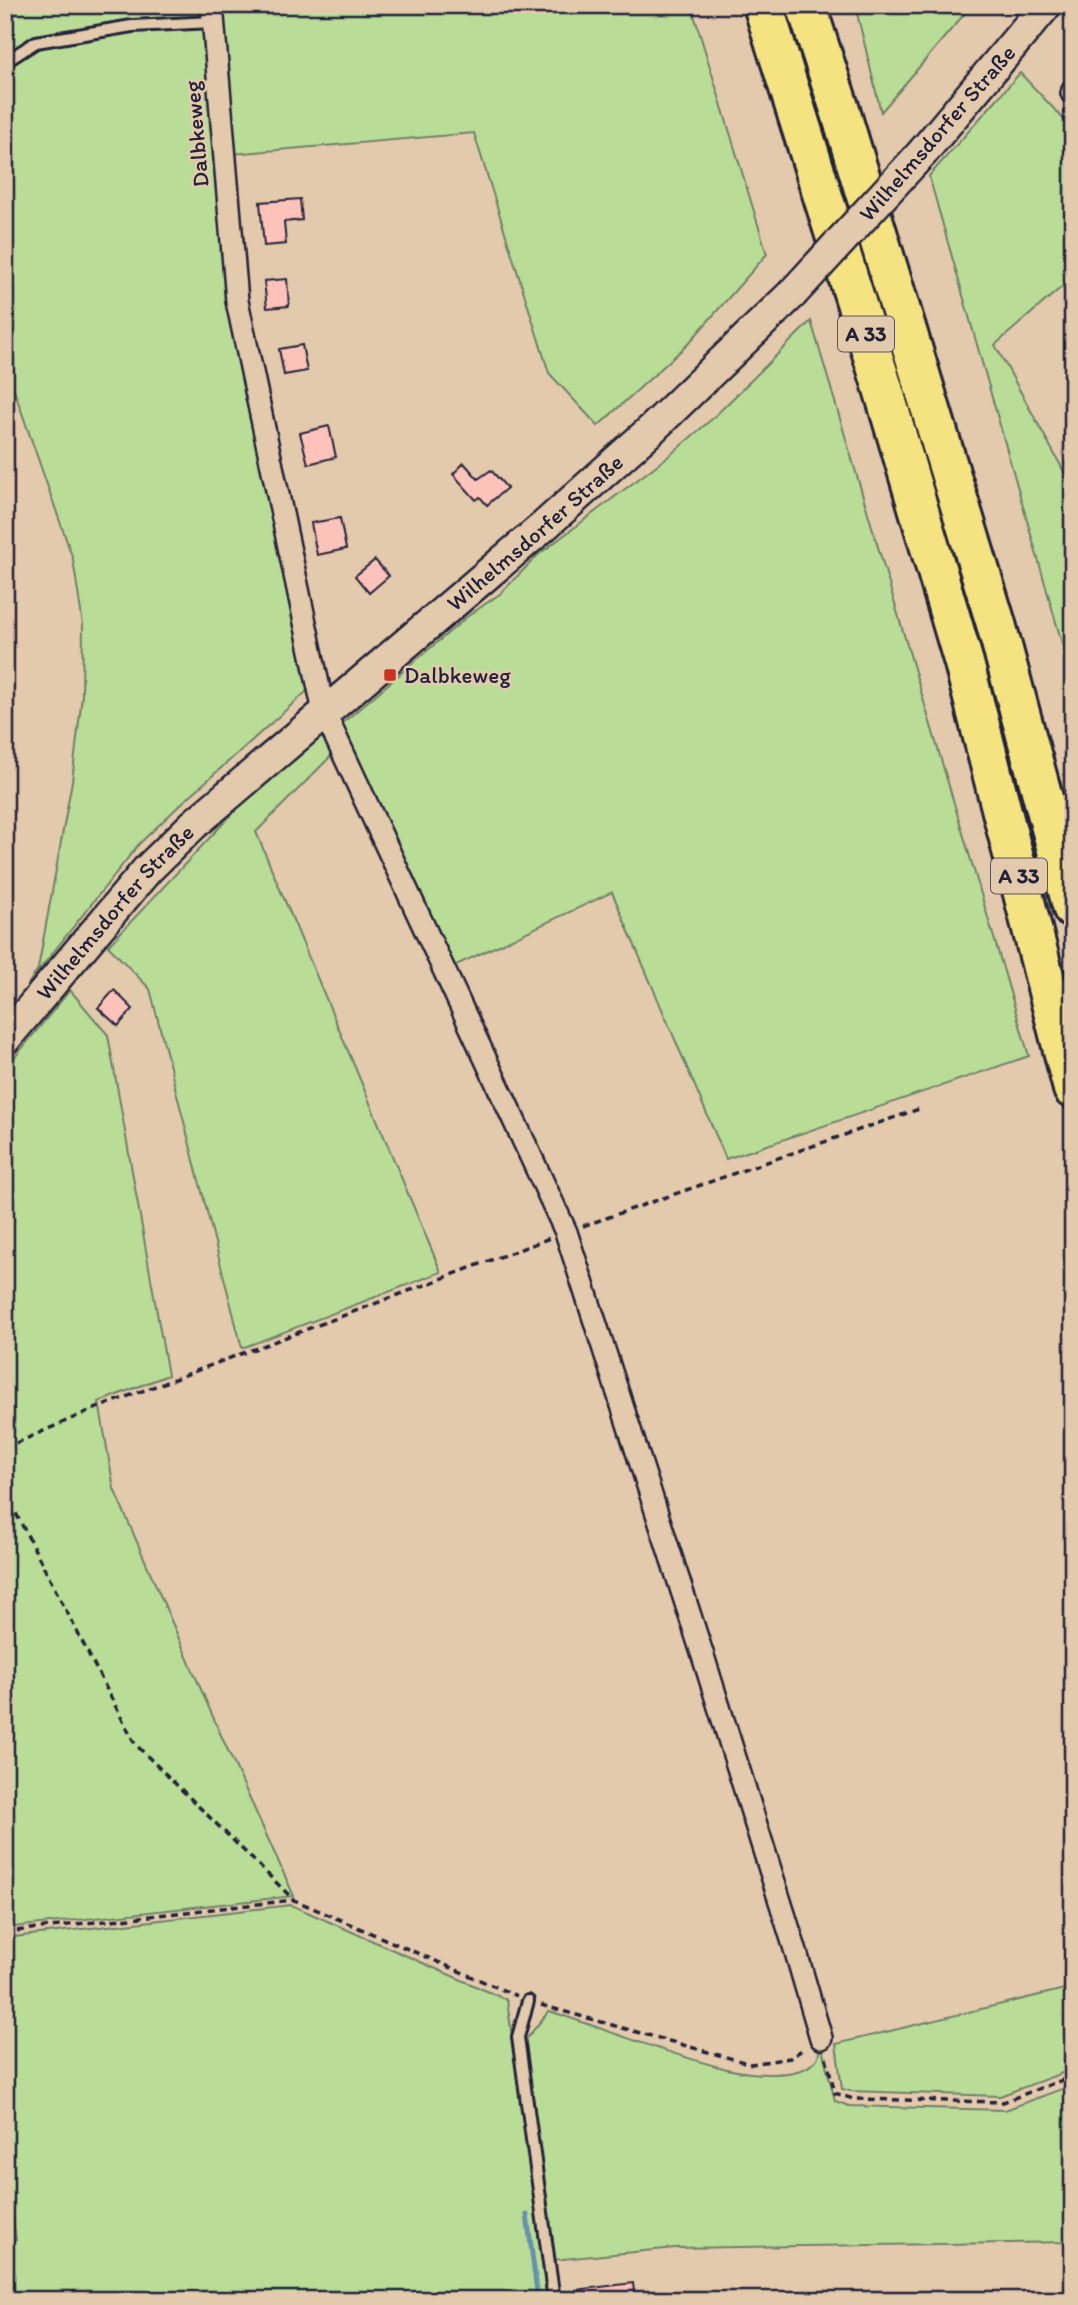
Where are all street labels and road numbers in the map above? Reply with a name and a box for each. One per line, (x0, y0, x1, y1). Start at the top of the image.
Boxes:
street label: Wilhelmsdorfer Straße (853, 39, 1021, 227)
street label: Dalbkeweg (177, 79, 215, 188)
road number: A 33 (838, 316, 894, 352)
street label: Wilhelmsdorfer Straße (441, 448, 629, 617)
street label: Wilhelmsdorfer Straße (30, 818, 200, 1006)
road number: A 33 (991, 858, 1047, 894)

